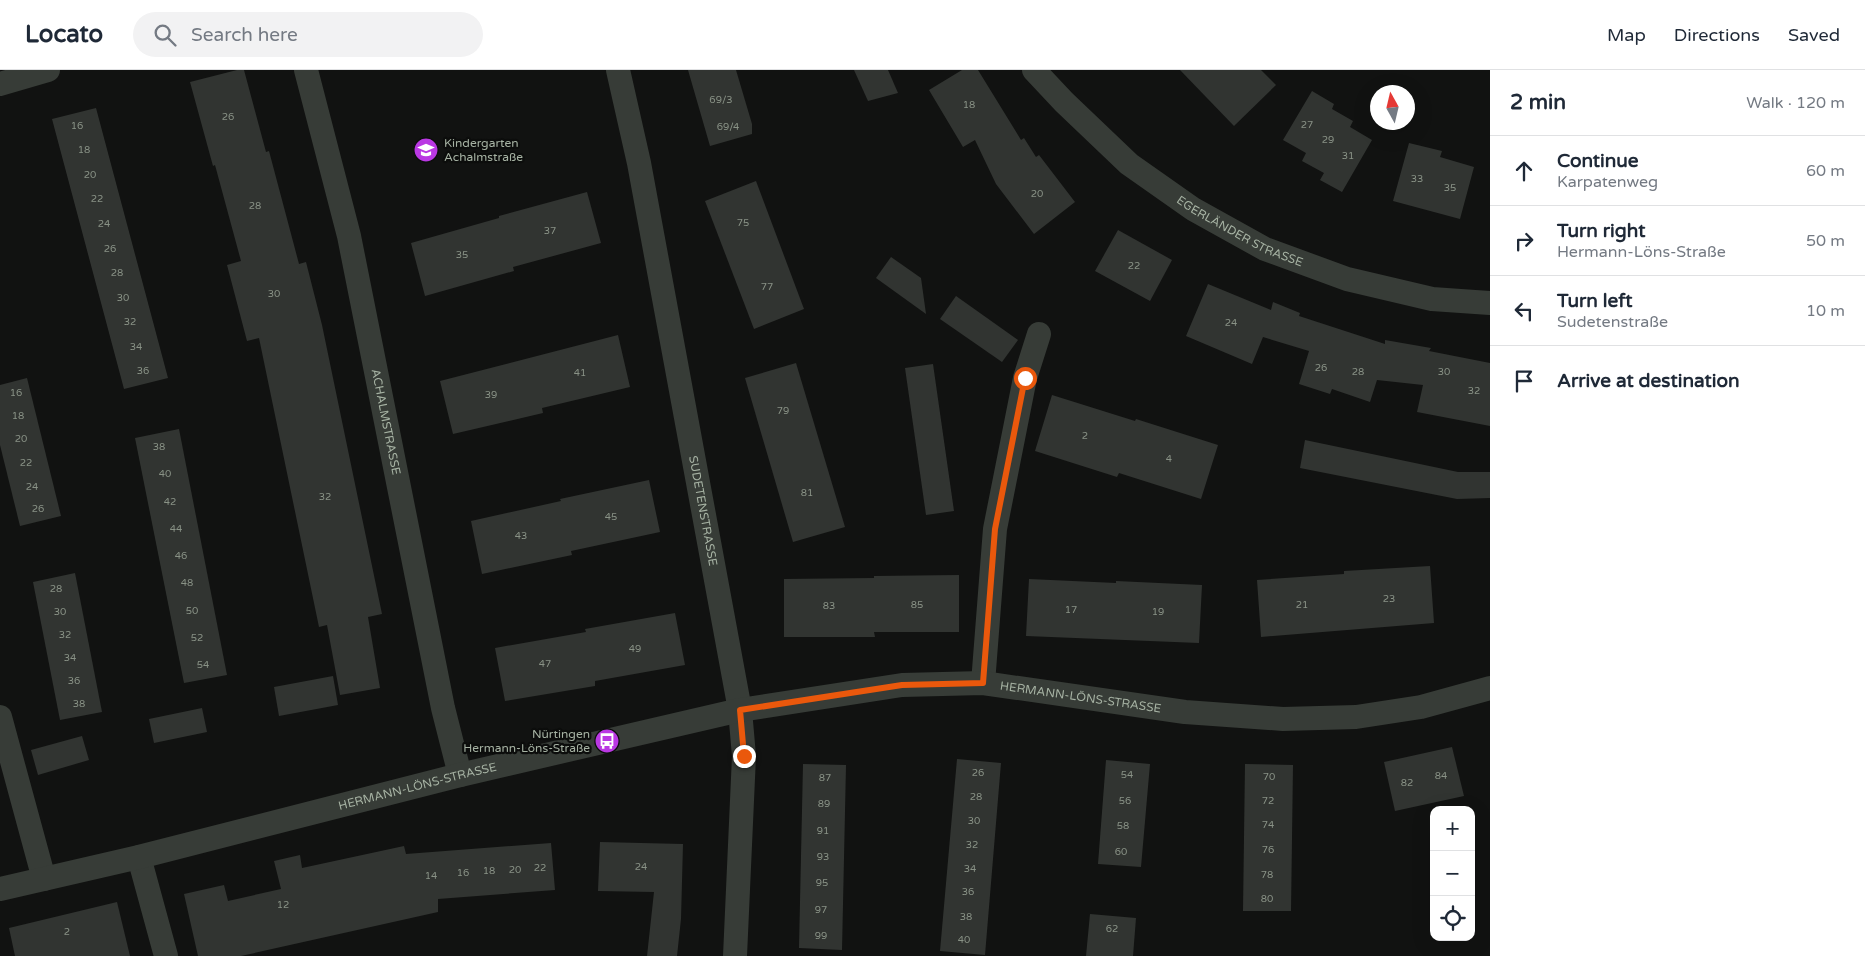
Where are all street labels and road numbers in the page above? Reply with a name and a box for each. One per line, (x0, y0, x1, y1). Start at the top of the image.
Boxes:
street label: EGERLÄNDER STRASSE (1174, 193, 1305, 269)
street label: ACHALMSTRASSE (369, 368, 403, 476)
street label: SUDETENSTRASSE (686, 454, 720, 567)
street label: HERMANN-LÖNS-STRASSE (999, 679, 1162, 716)
street label: HERMANN-LÖNS-STRASSE (337, 760, 498, 813)

